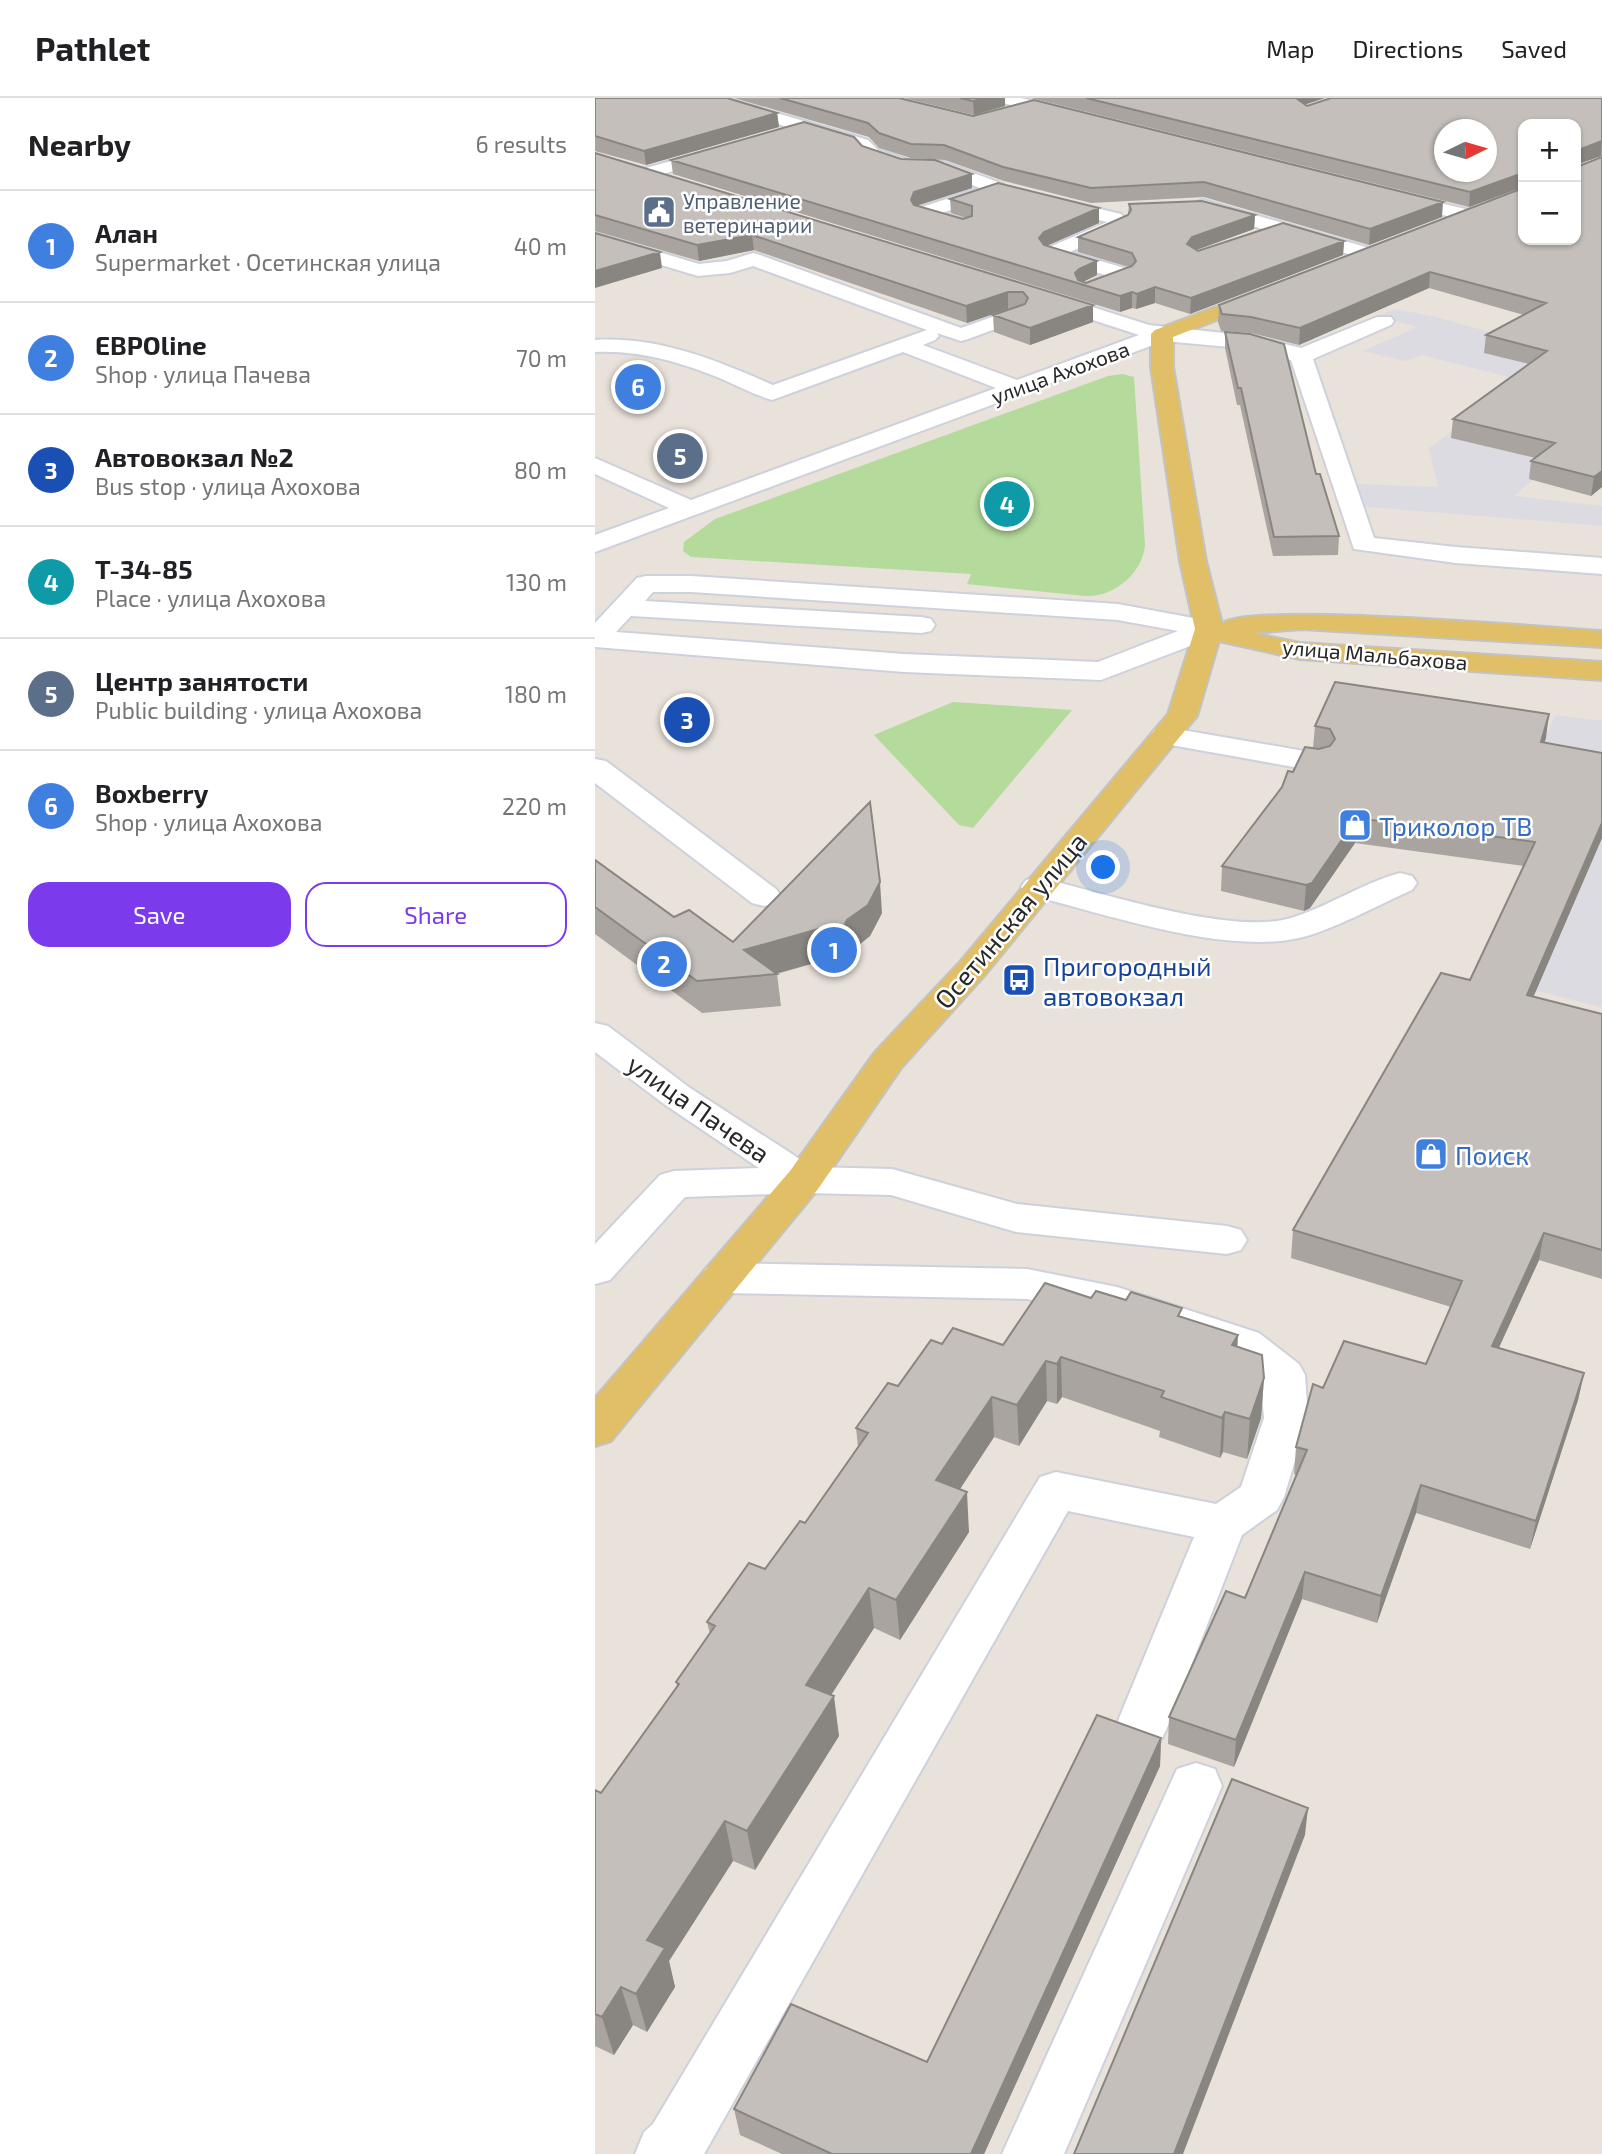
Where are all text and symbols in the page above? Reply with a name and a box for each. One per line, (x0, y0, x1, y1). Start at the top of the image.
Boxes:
text: Pathlet (35, 28, 150, 68)
text: Map (1266, 34, 1314, 63)
text: Directions (1352, 34, 1463, 63)
text: Saved (1501, 34, 1567, 63)
north arrow (1434, 119, 1497, 182)
map controls (1518, 119, 1581, 245)
button: + (1518, 119, 1581, 182)
text: Nearby (28, 126, 131, 162)
text: 6 results (476, 130, 567, 158)
button: − (1518, 182, 1581, 245)
place label: Управление ветеринарии (683, 188, 812, 237)
public building icon: Управление ветеринарии (640, 193, 678, 231)
text: Алан (95, 217, 158, 248)
text: 1 (46, 232, 56, 260)
text: 40 m (514, 232, 567, 260)
text: Supermarket · Осетинская улица (95, 248, 441, 276)
text: ЕВРОline (95, 329, 207, 360)
street label: улица Ахохова (987, 335, 1133, 410)
text: 2 (44, 344, 58, 372)
text: 70 m (516, 344, 567, 372)
text: Shop · улица Пачева (95, 360, 311, 388)
pin: 6 (615, 361, 661, 413)
pin: 5 (657, 430, 703, 482)
text: Автовокзал №2 (95, 441, 294, 472)
text: 3 (44, 456, 58, 484)
text: 80 m (514, 456, 567, 484)
text: Bus stop · улица Ахохова (95, 472, 361, 500)
pin: 4 (984, 478, 1030, 530)
text: Т-34-85 (95, 553, 193, 584)
text: 4 (44, 568, 58, 596)
text: 130 m (506, 568, 567, 596)
text: Place · улица Ахохова (95, 584, 326, 612)
street label: улица Мальбахова (1281, 633, 1469, 676)
text: Центр занятости (95, 665, 308, 696)
text: 5 (45, 680, 57, 708)
text: 180 m (505, 680, 567, 708)
pin: 3 (664, 694, 710, 746)
text: Public building · улица Ахохова (95, 696, 422, 724)
text: Boxberry (95, 777, 208, 808)
text: 6 (44, 792, 58, 820)
text: 220 m (502, 792, 567, 820)
shop icon: Триколор ТВ (1336, 806, 1374, 844)
text: Shop · улица Ахохова (95, 808, 322, 836)
place label: Триколор ТВ (1379, 810, 1532, 841)
street label: Осетинская улица (927, 826, 1093, 1015)
your location (1086, 850, 1120, 884)
button: Save (28, 882, 291, 947)
button: Share (305, 882, 567, 947)
pin: 1 (811, 924, 857, 976)
pin: 2 (641, 938, 687, 990)
place label: Пригородный автовокзал (1043, 950, 1212, 1011)
bus stop icon: Пригородный автовокзал (1000, 961, 1038, 999)
street label: улица Пачева (621, 1047, 776, 1169)
shop icon: Поиск (1412, 1135, 1450, 1173)
place label: Поиск (1455, 1139, 1529, 1170)

